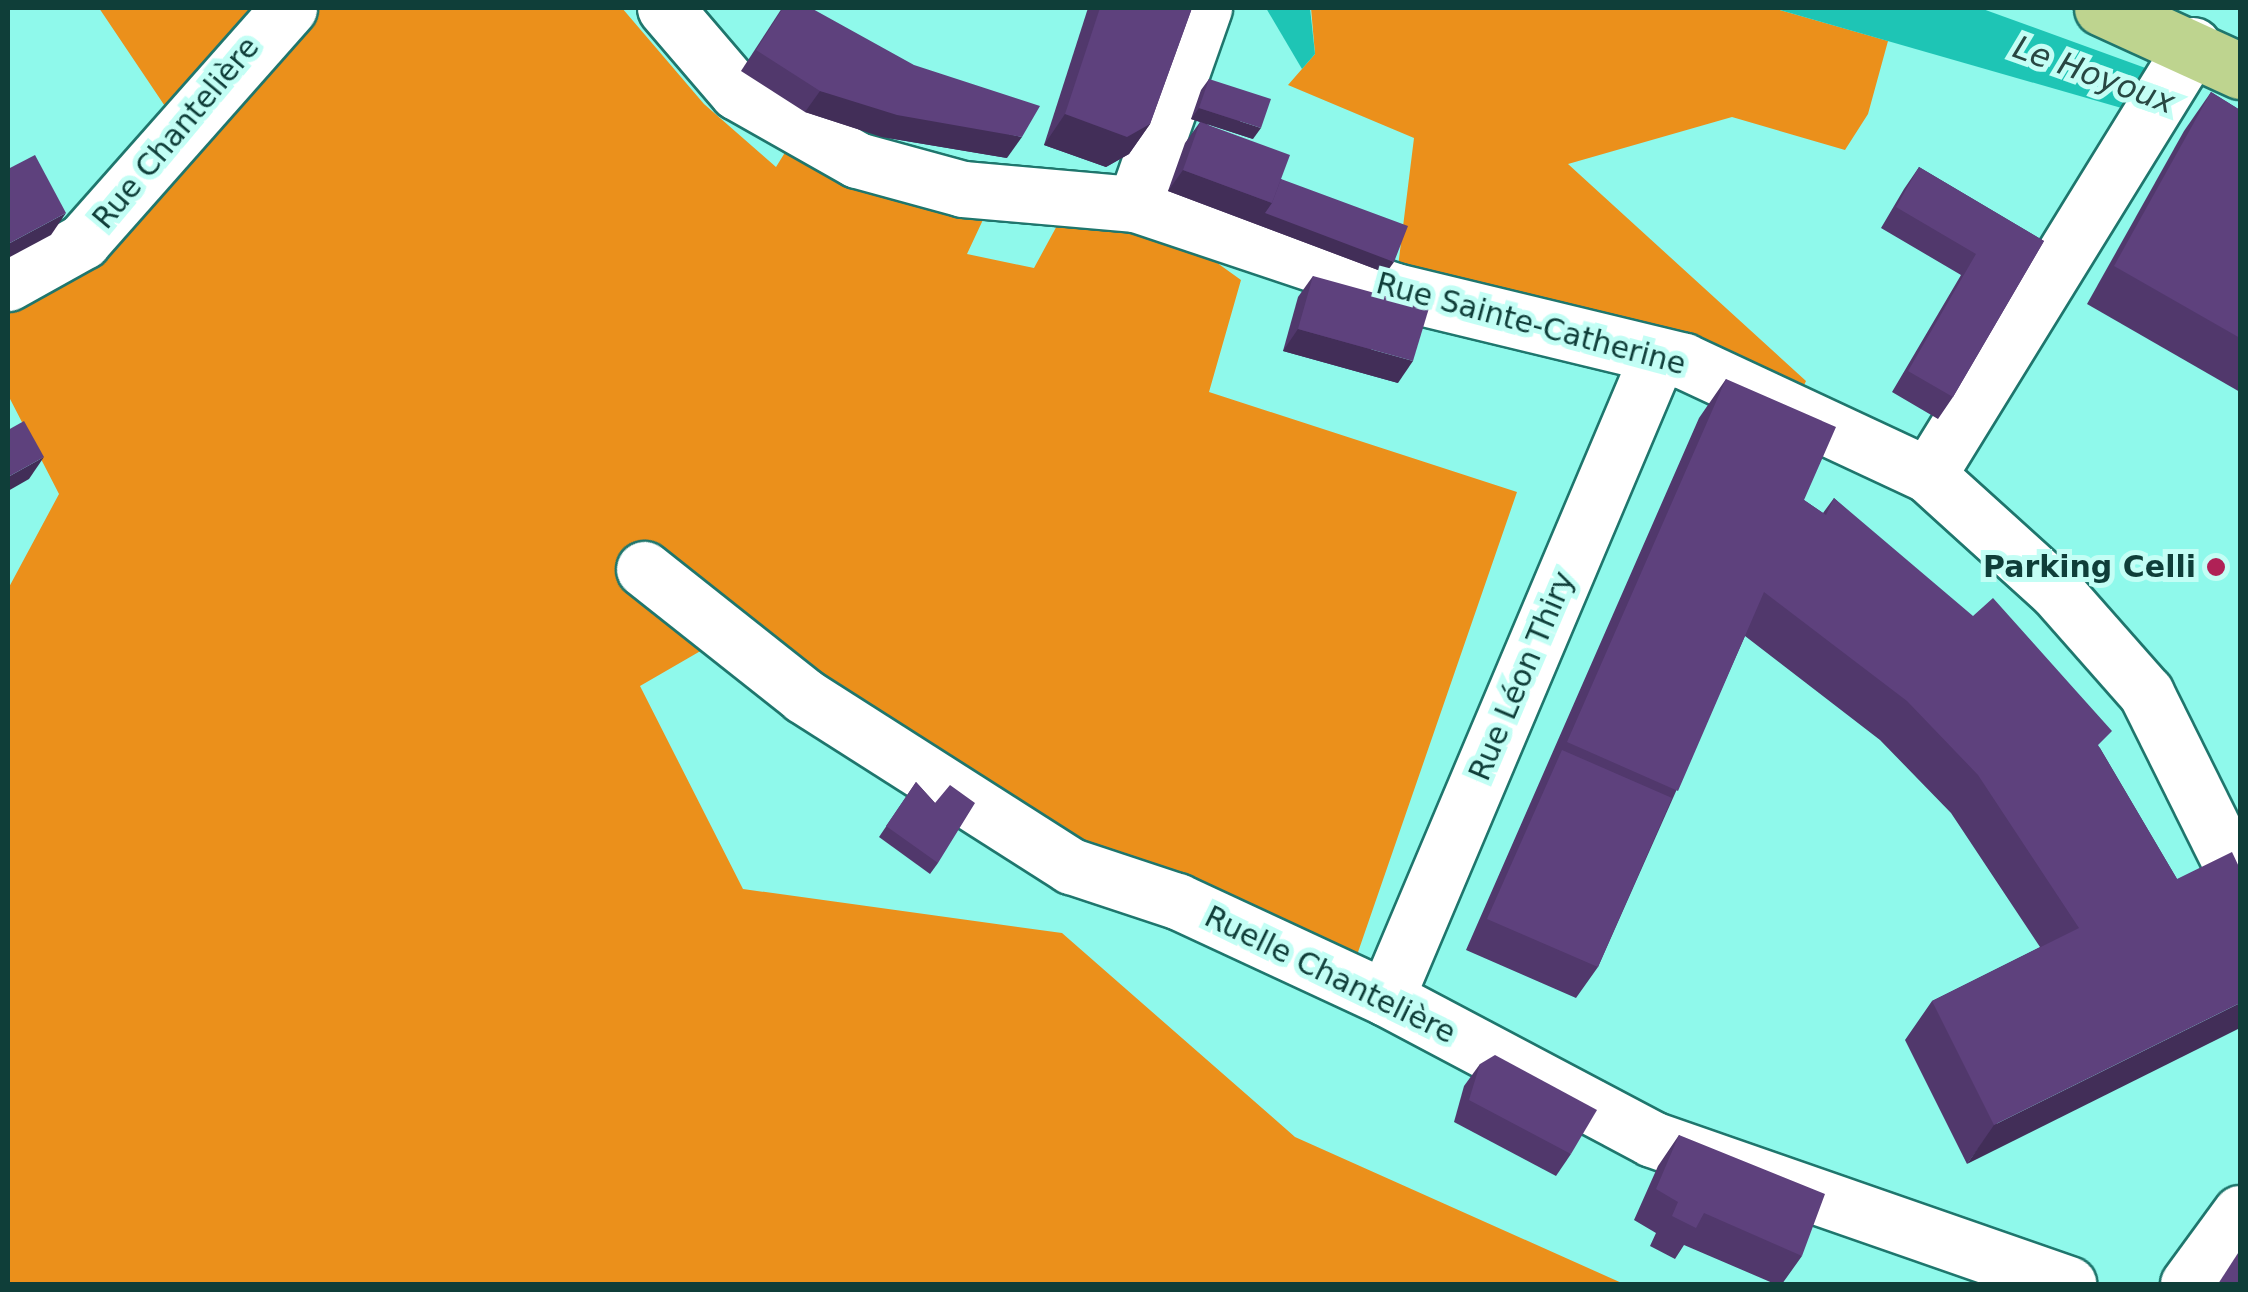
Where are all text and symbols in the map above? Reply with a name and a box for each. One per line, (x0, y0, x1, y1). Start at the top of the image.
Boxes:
water label: Le Hoyoux (2008, 28, 2180, 122)
street label: Rue Chantelière (85, 30, 267, 236)
street label: Rue Sainte-Catherine (1372, 265, 1690, 383)
place label: Parking Celli (1983, 549, 2196, 585)
marker: Parking Celli (2205, 556, 2227, 578)
street label: Rue Léon Thiry (1462, 566, 1582, 786)
street label: Ruelle Chantelière (1199, 899, 1461, 1051)

